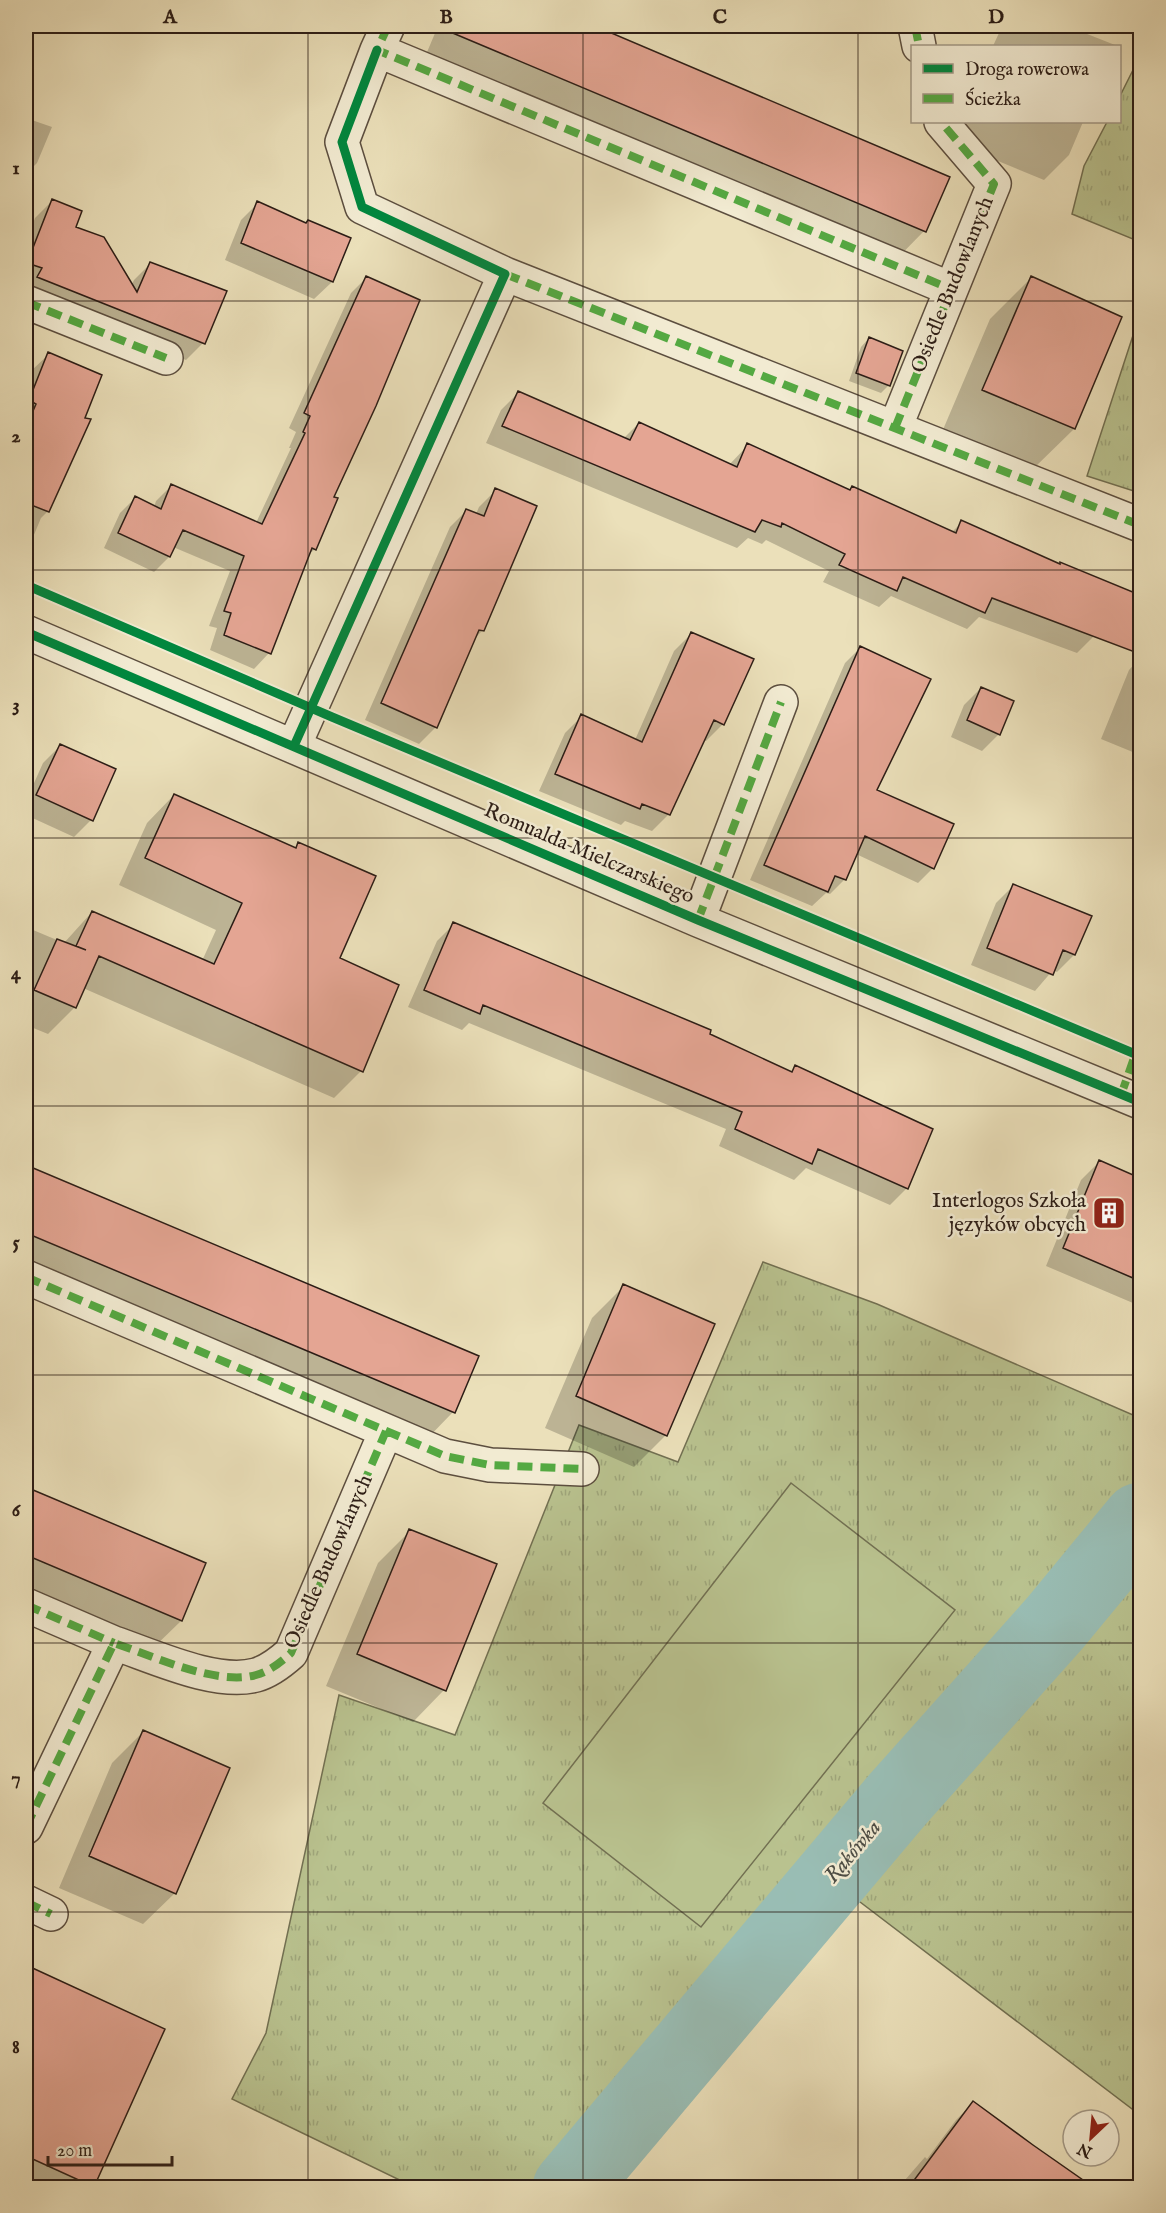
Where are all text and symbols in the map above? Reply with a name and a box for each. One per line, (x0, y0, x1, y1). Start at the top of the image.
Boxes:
text: A (162, 5, 178, 30)
text: B (439, 5, 453, 30)
text: C (713, 5, 727, 30)
text: D (988, 5, 1004, 30)
legend (911, 45, 1121, 123)
text: Droga rowerowa (965, 59, 1089, 82)
text: Ścieżka (965, 87, 1021, 112)
text: 1 (12, 156, 20, 181)
street label: Osiedle Budowlanych (905, 193, 1001, 377)
text: 2 (11, 424, 21, 449)
text: 3 (12, 693, 20, 718)
street label: Romualda Mielczarskiego (480, 797, 698, 911)
text: 4 (11, 961, 22, 986)
place label: Interlogos Szkoła języków obcych (932, 1188, 1087, 1239)
building icon: Interlogos Szkoła języków obcych (1091, 1195, 1127, 1231)
text: 5 (12, 1230, 20, 1255)
street label: Osiedle Budowlanych (278, 1471, 380, 1653)
text: 6 (12, 1498, 22, 1523)
text: 7 (11, 1766, 21, 1791)
water label: Rakówka (818, 1814, 888, 1889)
text: 8 (12, 2035, 20, 2060)
north arrow (1061, 2108, 1121, 2168)
scale bar (48, 2129, 172, 2167)
text: N (1075, 2138, 1097, 2162)
text: 20 m (57, 2140, 92, 2163)

